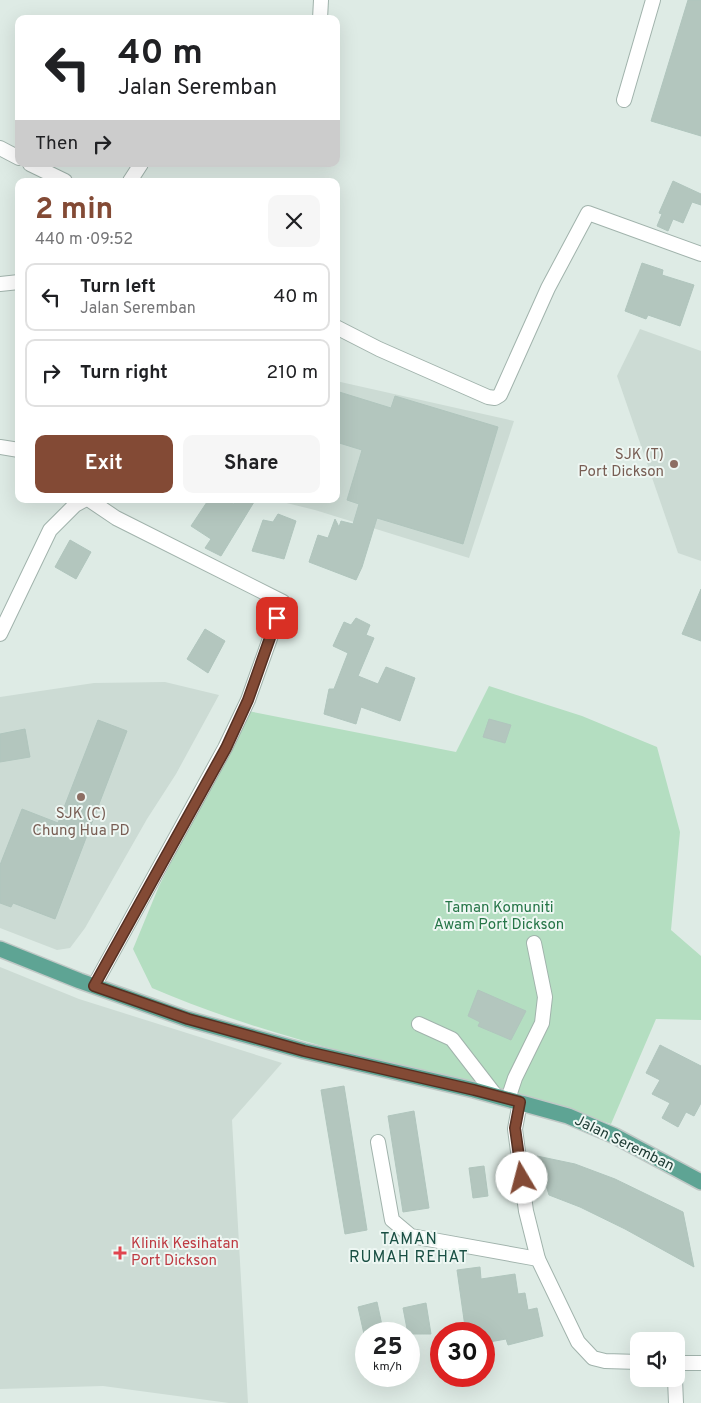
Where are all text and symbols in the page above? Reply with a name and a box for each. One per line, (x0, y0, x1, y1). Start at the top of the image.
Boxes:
text: 40 m (118, 32, 203, 76)
icon: left (35, 35, 100, 100)
text: Jalan Seremban (118, 75, 277, 102)
icon: right (88, 130, 116, 158)
text: Then (35, 132, 78, 156)
text: 2 min (35, 192, 113, 229)
button: close (268, 195, 320, 247)
text: 440 m · 09:52 (35, 230, 133, 250)
text: Turn left (80, 275, 156, 299)
icon: left (37, 283, 65, 311)
text: 40 m (273, 285, 318, 309)
text: Jalan Seremban (80, 299, 196, 319)
icon: right (37, 359, 65, 387)
text: Turn right (80, 361, 168, 385)
text: 210 m (267, 361, 318, 385)
button: Exit (35, 435, 173, 493)
button: Share (183, 435, 320, 493)
place label: SJK (T) Port Dickson (578, 446, 664, 482)
marker: SJK (T) Port Dickson (668, 458, 680, 470)
pin (256, 597, 298, 639)
icon: arrive (263, 604, 291, 632)
marker: SJK (C) Chung Hua PD (75, 791, 87, 803)
place label: SJK (C) Chung Hua PD (32, 805, 130, 841)
park label: Taman Komuniti Awam Port Dickson (434, 899, 564, 935)
street label: Jalan Seremban (571, 1112, 677, 1176)
position arrow (495, 1151, 547, 1203)
district label: TAMAN RUMAH REHAT (349, 1230, 469, 1268)
place label: Klinik Kesihatan Port Dickson (131, 1235, 239, 1271)
marker: Klinik Kesihatan Port Dickson (113, 1246, 127, 1260)
speed limit sign: 30 (430, 1322, 495, 1387)
text: 25 (372, 1332, 403, 1364)
map controls (630, 1332, 685, 1387)
button: sound (630, 1332, 685, 1387)
text: km/h (373, 1359, 402, 1375)

